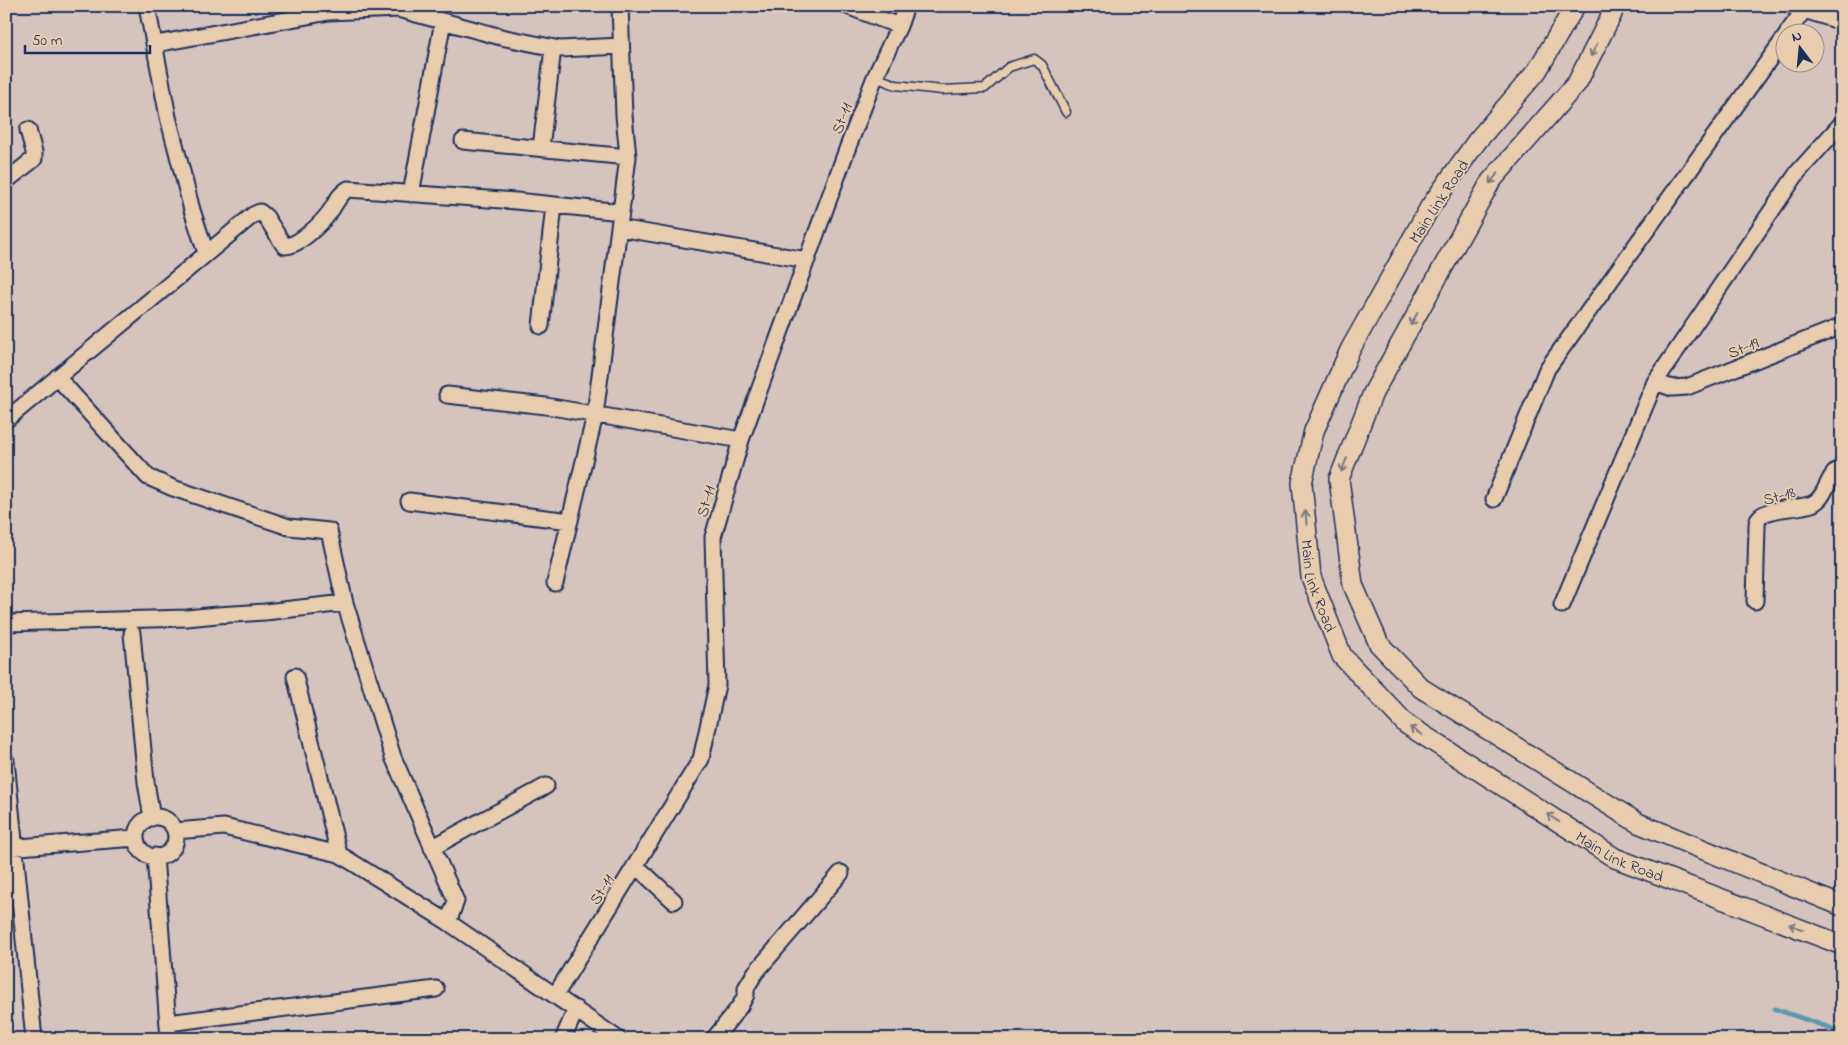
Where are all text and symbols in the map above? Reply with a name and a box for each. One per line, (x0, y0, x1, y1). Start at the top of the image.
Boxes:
scale bar (25, 22, 150, 54)
north arrow (1776, 22, 1826, 72)
text: N (1789, 26, 1804, 48)
text: 50 m (32, 30, 63, 52)
one-way arrow (1589, 43, 1599, 58)
street label: St-11 (826, 100, 860, 138)
street label: Main Link Road (1404, 155, 1476, 249)
one-way arrow (1489, 171, 1500, 184)
one-way arrow (1409, 311, 1419, 326)
street label: St-19 (1725, 332, 1763, 366)
one-way arrow (1339, 457, 1349, 472)
street label: St-18 (1761, 481, 1798, 513)
street label: St-11 (691, 483, 723, 520)
one-way arrow (1301, 510, 1310, 526)
street label: Main Link Road (1293, 539, 1342, 636)
one-way arrow (1410, 725, 1424, 735)
one-way arrow (1546, 813, 1560, 824)
street label: Main Link Road (1570, 826, 1667, 890)
street label: St-11 (584, 870, 621, 910)
one-way arrow (1789, 922, 1804, 931)

